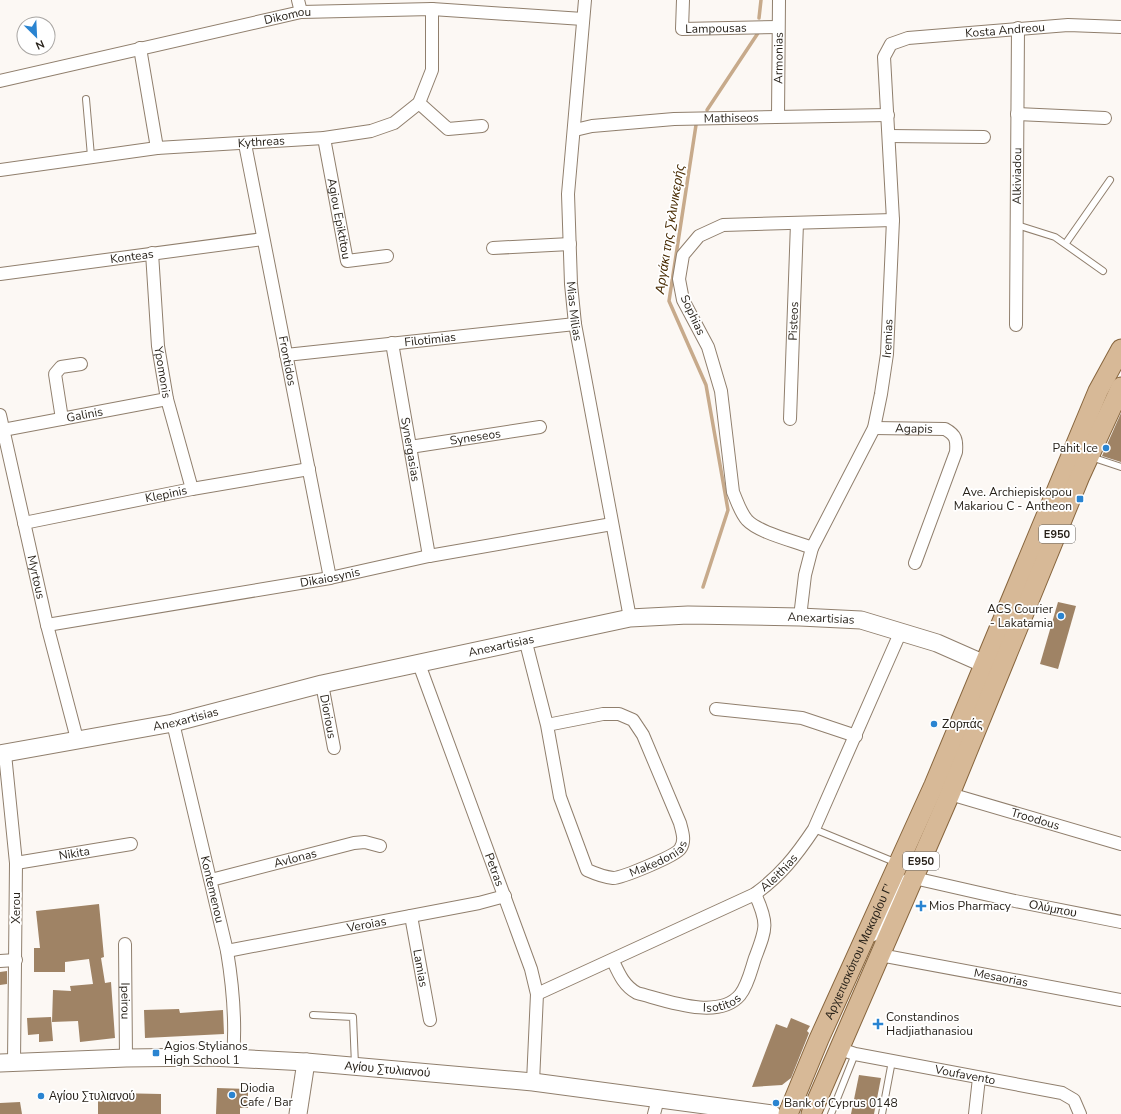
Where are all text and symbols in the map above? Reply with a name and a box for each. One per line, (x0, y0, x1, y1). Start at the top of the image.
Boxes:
street label: Dikomou (262, 4, 311, 28)
north arrow (16, 16, 56, 56)
street label: Kosta Andreou (965, 19, 1046, 41)
street label: Lampousas (685, 20, 747, 37)
street label: Armonias (770, 32, 787, 84)
text: N (33, 36, 47, 53)
street label: Mathiseos (704, 109, 759, 126)
street label: Kythreas (237, 132, 286, 151)
street label: Alkiviadou (1009, 147, 1025, 205)
water label: Αργάκι της Σκλινικερής (651, 162, 689, 296)
street label: Agiou Epiktitou (324, 177, 354, 261)
street label: Konteas (109, 246, 155, 267)
street label: Mias Milias (563, 280, 586, 342)
street label: Sophias (677, 292, 709, 338)
street label: Pisteos (785, 301, 802, 341)
street label: Iremias (879, 318, 897, 359)
street label: Filotimias (404, 329, 457, 350)
street label: Frontidos (275, 334, 300, 388)
street label: Ypomonis (150, 344, 175, 400)
street label: Galinis (65, 403, 104, 426)
street label: Synergasias (397, 416, 424, 483)
street label: Agapis (895, 420, 933, 437)
street label: Syneseos (449, 425, 502, 449)
place label: Pahit Ice (1053, 440, 1098, 456)
marker: Pahit Ice (1101, 443, 1111, 453)
street label: Klepinis (144, 482, 189, 506)
place label: Ave. Archiepiskopou Makariou C - Antheon (954, 484, 1072, 514)
marker: Ave. Archiepiskopou Makariou C - Antheon (1075, 494, 1085, 504)
road number: E950 (1039, 525, 1075, 543)
street label: Myrtous (24, 554, 49, 601)
street label: Dikaiosynis (299, 564, 362, 591)
place label: ACS Courier - Lakatamia (987, 601, 1054, 631)
street label: Anexartisias (788, 609, 855, 628)
marker: ACS Courier - Lakatamia (1056, 611, 1066, 621)
street label: Anexartisias (467, 631, 536, 660)
street label: Diorious (316, 693, 340, 740)
street label: Anexartisias (152, 703, 220, 734)
place label: Ζορπάς (942, 716, 983, 732)
marker: Ζορπάς (929, 719, 939, 729)
street label: Troodous (1009, 804, 1062, 834)
street label: Makedonias (627, 839, 691, 881)
street label: Nikita (58, 843, 91, 864)
street label: Avlonas (272, 845, 319, 871)
street label: Aleithias (757, 850, 801, 895)
street label: Petras (481, 851, 508, 889)
road number: E950 (903, 852, 939, 870)
street label: Kontemenou (197, 854, 228, 924)
street label: Αρχιεπισκόπου Μακαρίου Γ' (821, 881, 896, 1022)
street label: Xerou (8, 892, 24, 924)
street label: Ολύμπου (1027, 896, 1078, 921)
place label: Mios Pharmacy (929, 898, 1012, 914)
marker: Mios Pharmacy (916, 901, 926, 911)
street label: Veroias (344, 913, 388, 936)
street label: Lamias (409, 948, 432, 989)
street label: Mesaorias (973, 965, 1030, 991)
street label: Ipeirou (117, 982, 134, 1020)
street label: Isotitos (703, 990, 745, 1016)
place label: Constandinos Hadjiathanasiou (886, 1009, 973, 1039)
marker: Constandinos Hadjiathanasiou (873, 1019, 883, 1029)
place label: Agios Stylianos High School 1 (164, 1038, 248, 1068)
marker: Agios Stylianos High School 1 (151, 1048, 161, 1058)
street label: Αγίου Στυλιανού (344, 1057, 431, 1081)
street label: Voufavento (933, 1061, 997, 1088)
place label: Diodia Cafe / Bar (240, 1080, 293, 1110)
place label: Αγίου Στυλιανού (49, 1088, 135, 1104)
marker: Diodia Cafe / Bar (227, 1090, 237, 1100)
marker: Αγίου Στυλιανού (36, 1091, 46, 1101)
place label: Bank of Cyprus 0148 (784, 1095, 898, 1111)
marker: Bank of Cyprus 0148 (771, 1098, 781, 1108)

